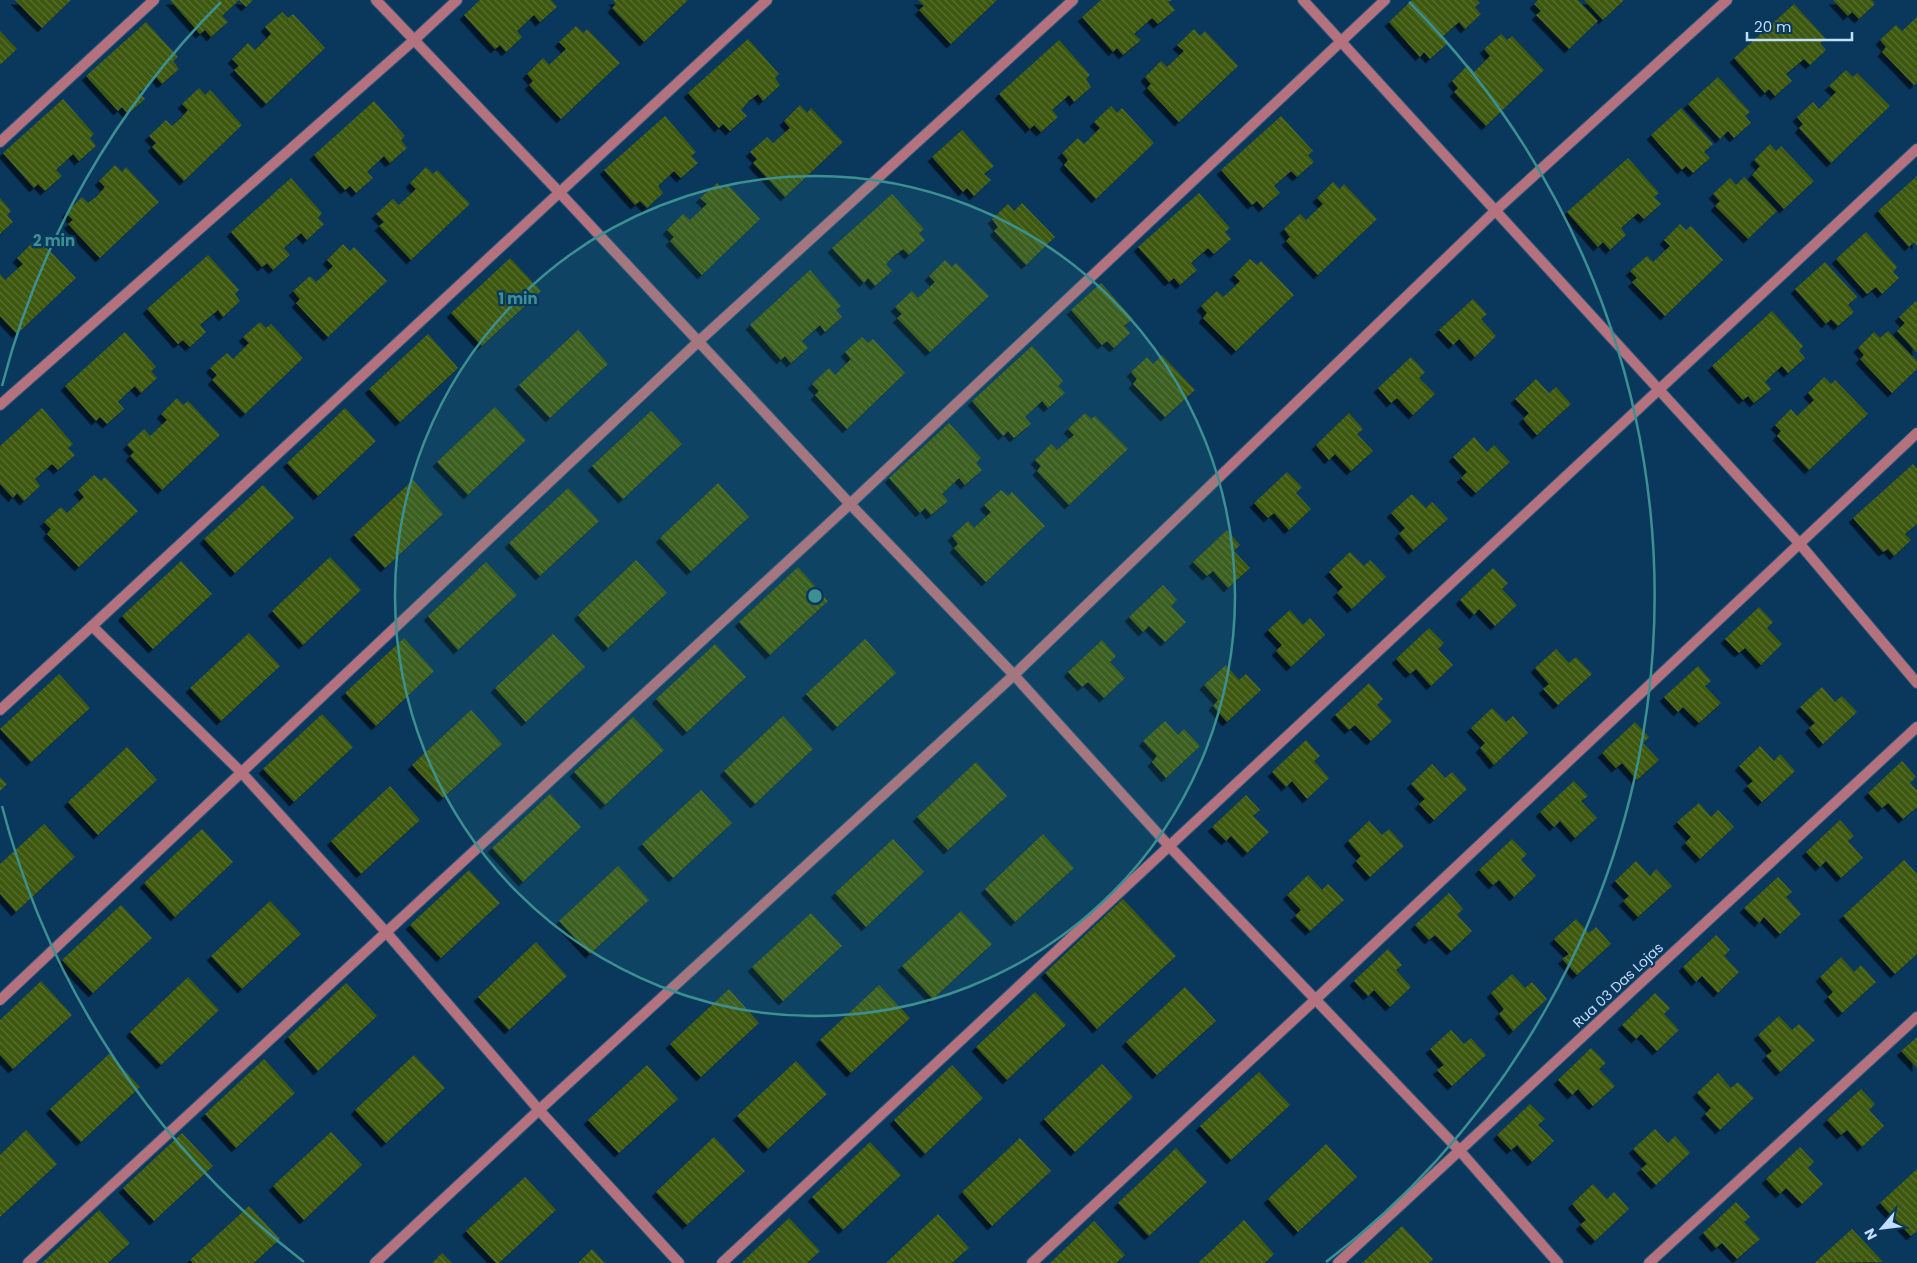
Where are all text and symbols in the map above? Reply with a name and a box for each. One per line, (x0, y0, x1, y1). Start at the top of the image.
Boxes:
scale bar (1747, 10, 1852, 42)
text: 20 m (1754, 16, 1792, 37)
text: 2 min (33, 230, 75, 251)
text: 1 min (498, 288, 538, 309)
centre of rings (806, 587, 824, 605)
street label: Rua 03 Das Lojas (1568, 938, 1668, 1032)
north arrow (1857, 1203, 1907, 1253)
text: N (1859, 1225, 1882, 1243)

